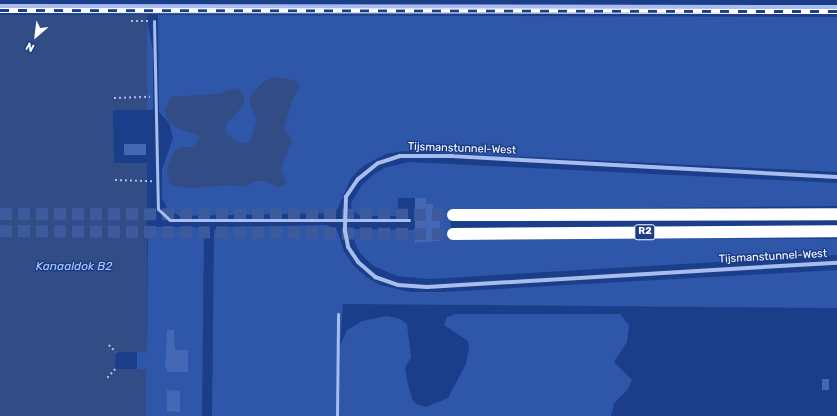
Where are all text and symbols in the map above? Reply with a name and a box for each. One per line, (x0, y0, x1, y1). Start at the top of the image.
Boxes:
north arrow (16, 16, 56, 56)
text: N (24, 39, 37, 55)
street label: Tijsmanstunnel-West (408, 141, 516, 157)
road number: R2 (634, 224, 656, 240)
street label: Tijsmanstunnel-West (719, 248, 827, 266)
water label: Kanaaldok B2 (36, 260, 112, 274)

